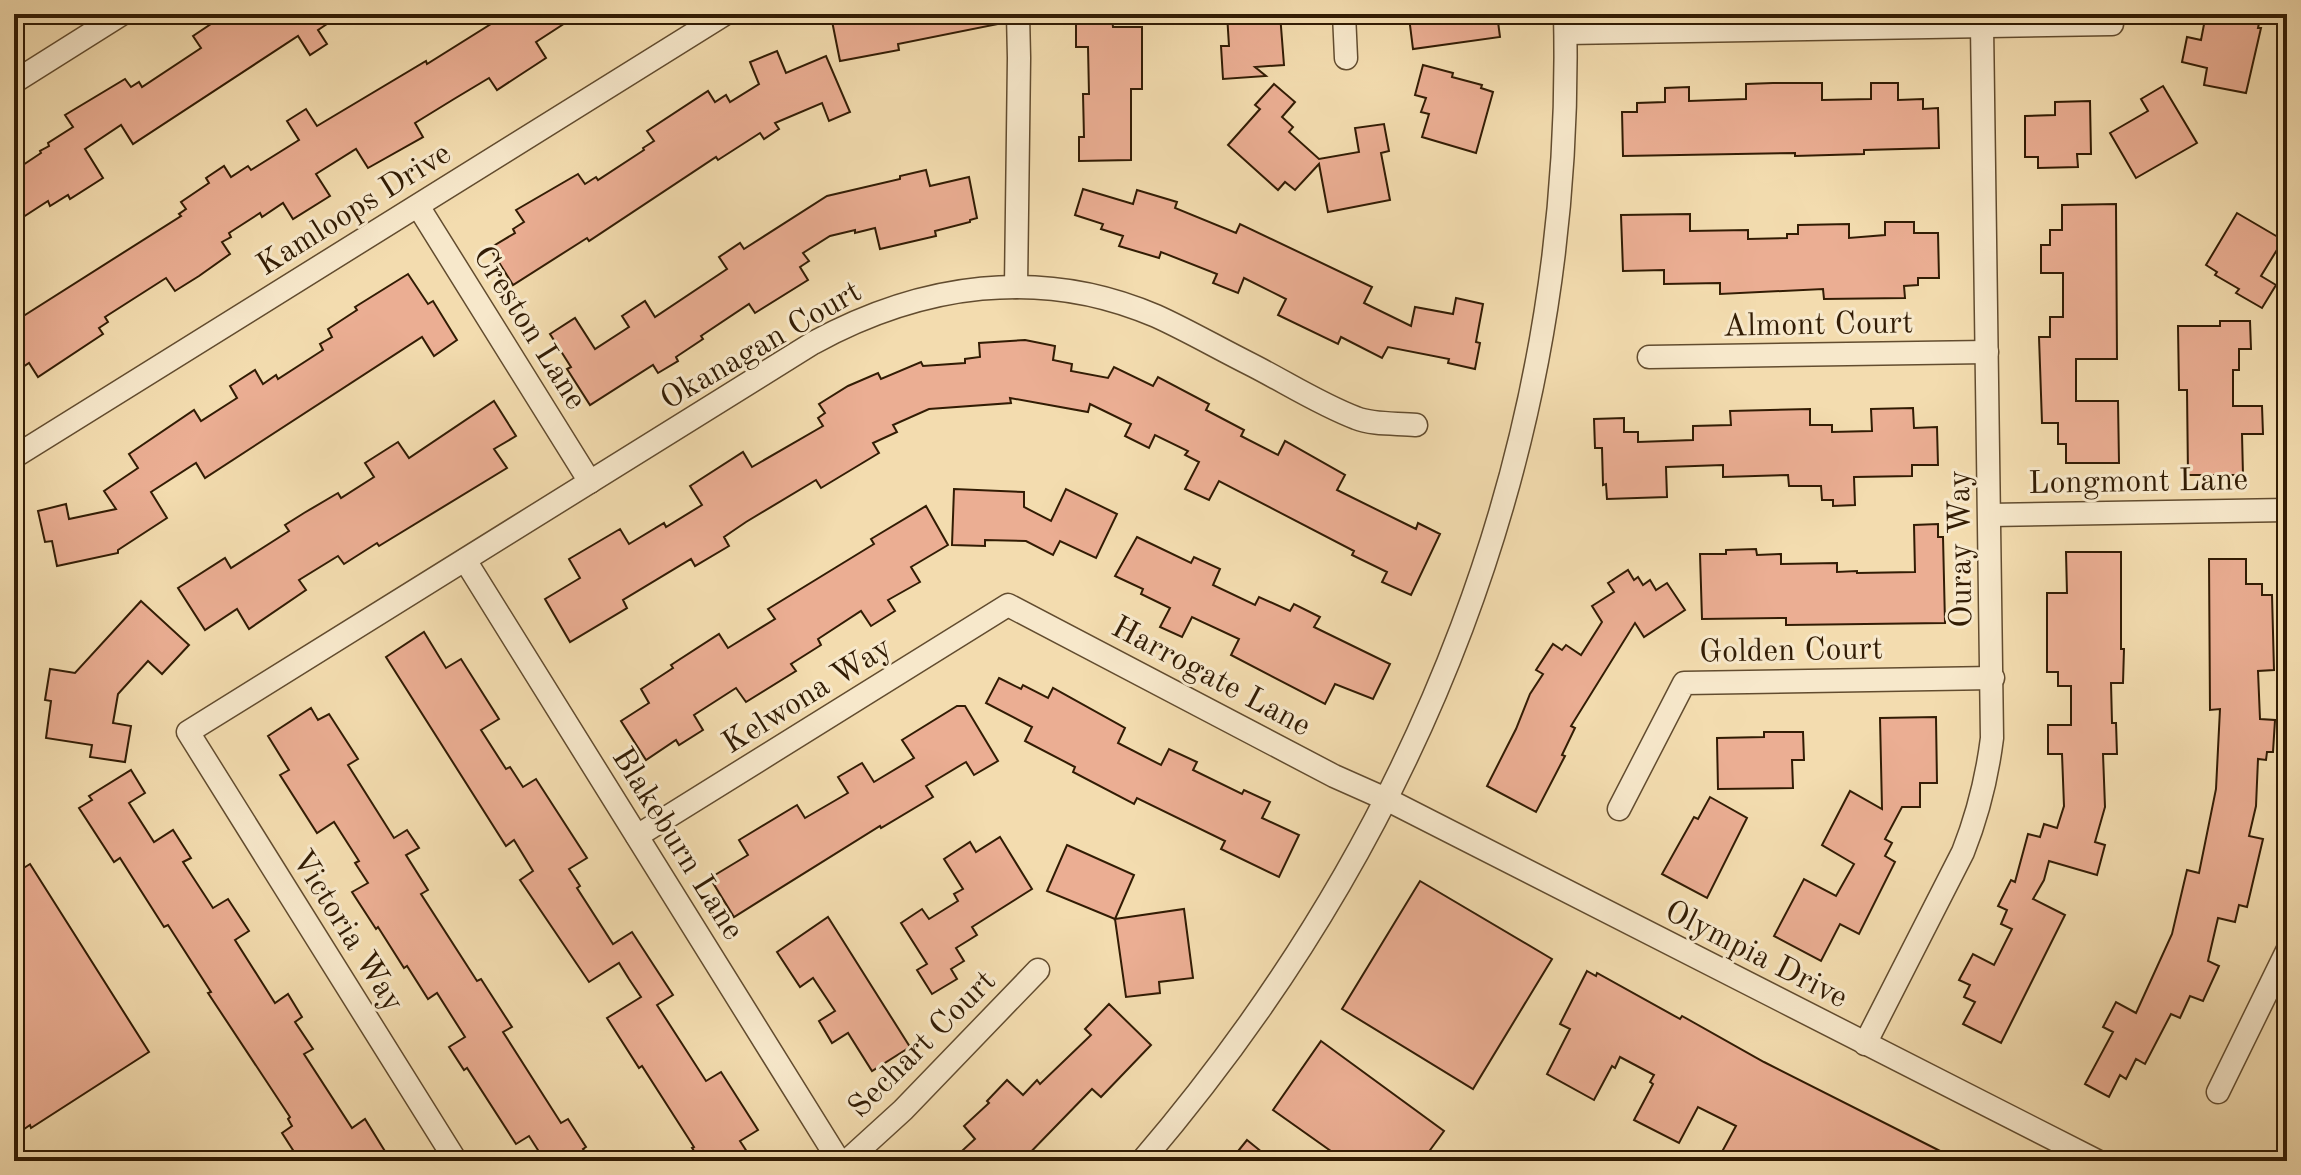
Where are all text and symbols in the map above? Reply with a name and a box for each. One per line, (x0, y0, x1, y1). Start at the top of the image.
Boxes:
street label: Kamloops Drive (252, 138, 457, 283)
street label: Creston Lane (466, 241, 591, 416)
street label: Okanagan Court (656, 276, 867, 417)
street label: Almont Court (1723, 308, 1914, 344)
street label: Longmont Lane (2028, 465, 2248, 501)
street label: Ouray Way (1945, 470, 1979, 628)
street label: Harrogate Lane (1106, 612, 1315, 744)
street label: Kelwona Way (717, 632, 898, 761)
street label: Golden Court (1699, 634, 1883, 670)
street label: Blakeburn Lane (605, 743, 748, 946)
street label: Victoria Way (284, 845, 409, 1018)
street label: Olympia Drive (1659, 896, 1852, 1015)
street label: Sechart Court (843, 965, 1003, 1125)

